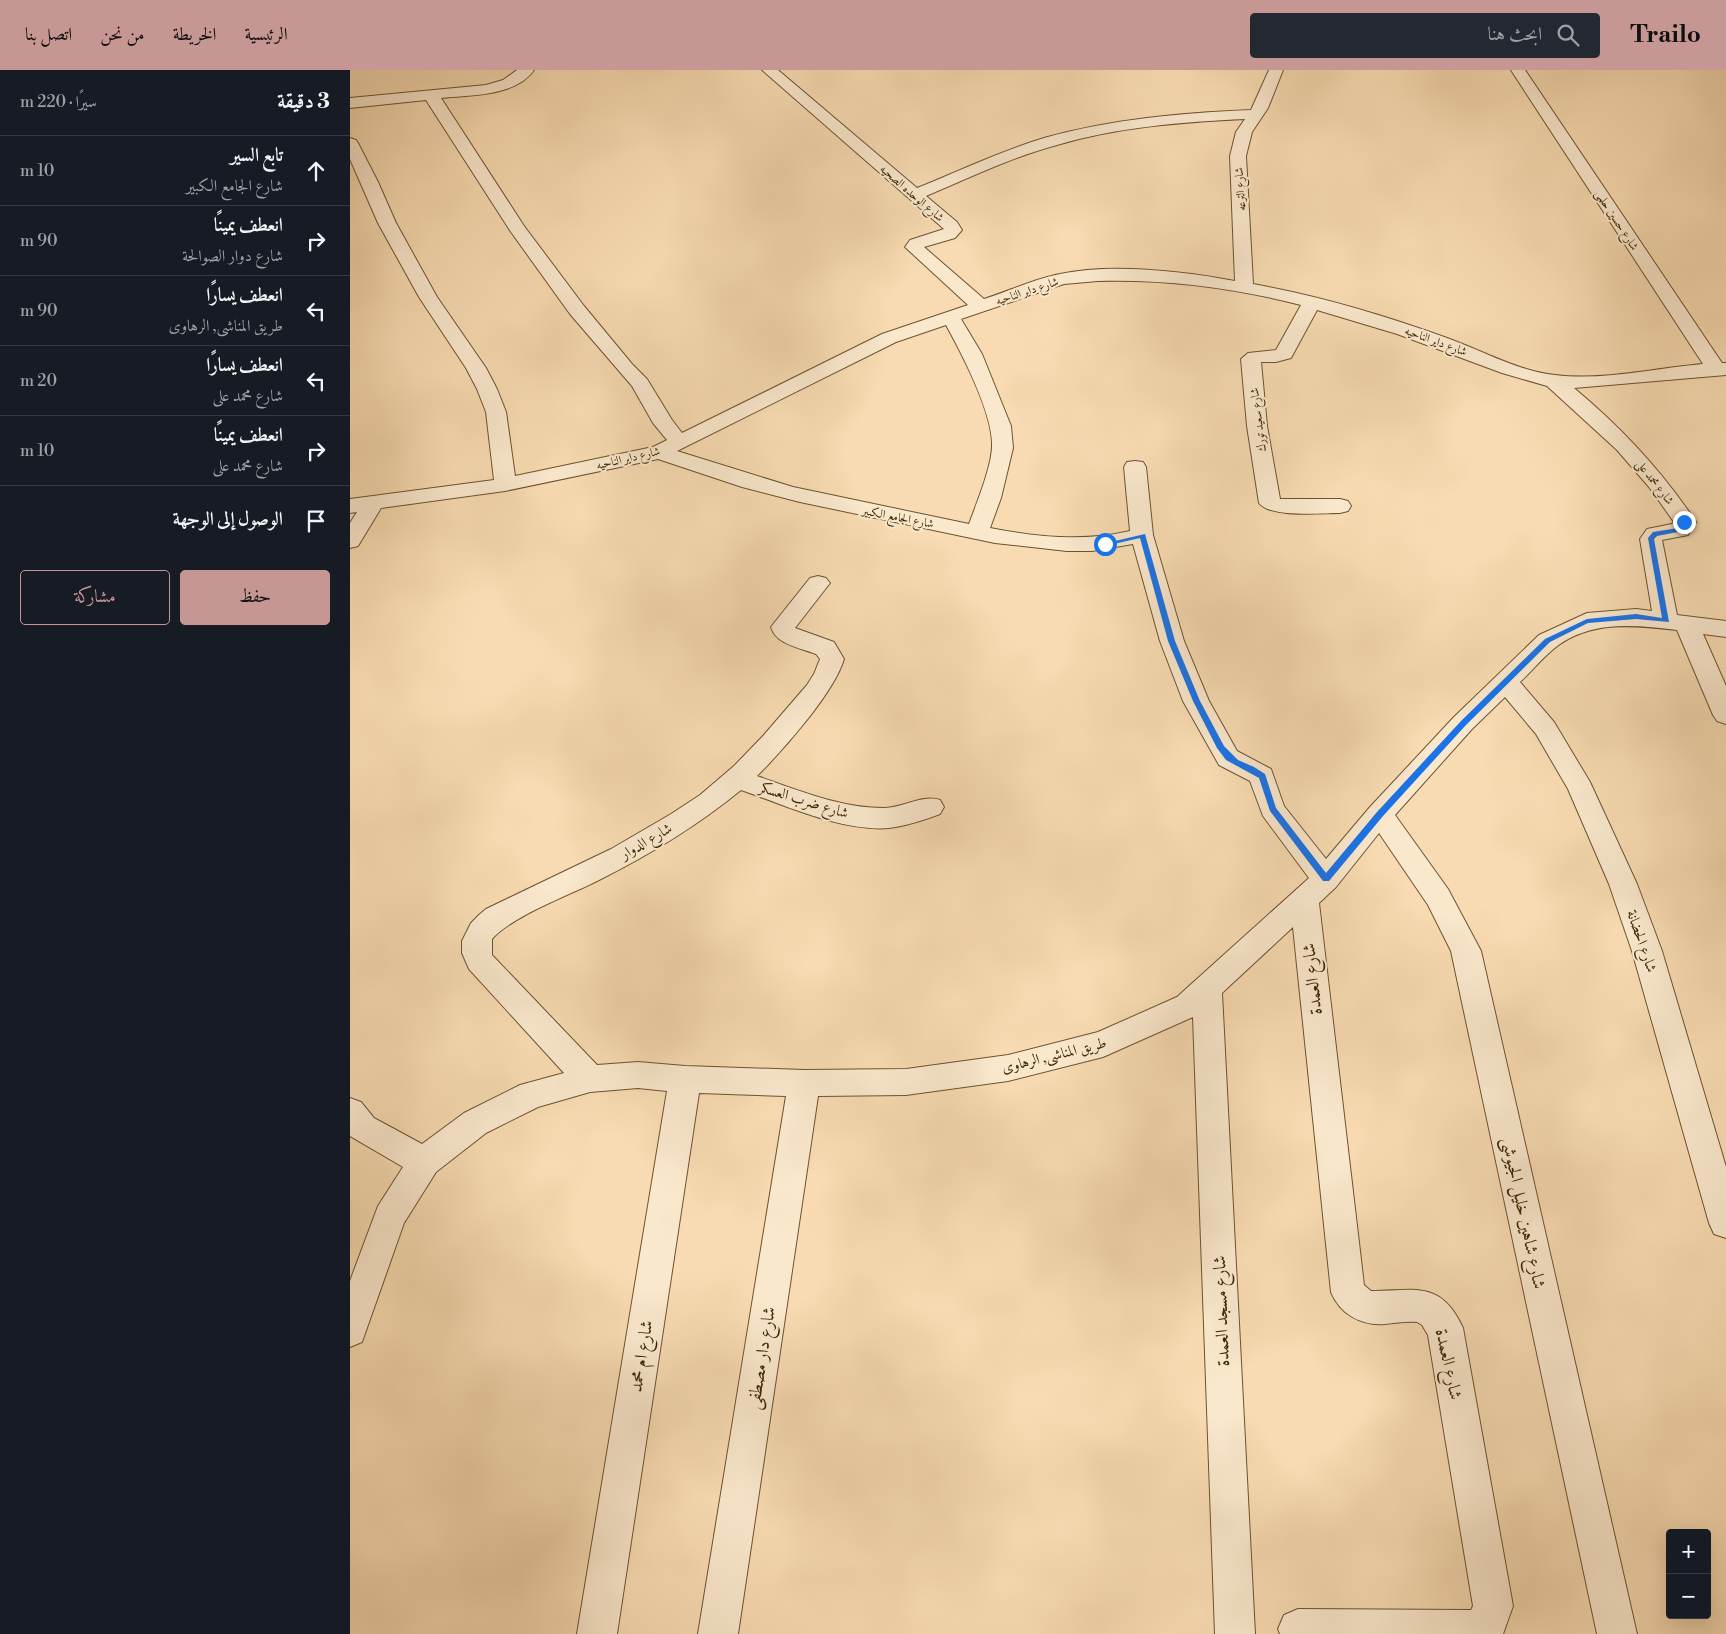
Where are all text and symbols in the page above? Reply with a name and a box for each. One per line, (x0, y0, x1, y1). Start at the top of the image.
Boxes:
search box (1250, 13, 1600, 58)
text: Trailo (1630, 20, 1701, 50)
icon: search (1554, 21, 1582, 49)
text: ابحث هنا (1488, 22, 1542, 46)
text: اتصل بنا (25, 23, 72, 46)
text: من نحن (100, 23, 145, 46)
text: الخريطة (173, 23, 216, 46)
text: الرئيسية (244, 23, 288, 46)
text: 3 دقيقة (277, 89, 330, 115)
text: سيرًا · 220 m (20, 92, 97, 112)
text: تابع السير (230, 143, 283, 167)
icon: ahead (302, 157, 330, 185)
text: 10 m (20, 161, 54, 181)
street label: شارع الوحده الصحيه (875, 161, 947, 228)
street label: شارع الترعه (1231, 166, 1253, 211)
text: شارع الجامع الكبير (186, 176, 283, 196)
street label: شارع حسين حلمى (1589, 187, 1642, 255)
text: انعطف يمينًا (214, 213, 283, 237)
icon: right (302, 227, 330, 255)
text: 90 m (20, 231, 58, 251)
text: شارع دوار الصوالحة (182, 246, 283, 266)
street label: شارع داير الناحيه (994, 274, 1062, 312)
text: انعطف يسارًا (206, 283, 283, 307)
icon: left (302, 297, 330, 325)
text: 90 m (20, 301, 58, 321)
text: طريق المناشى, الرهاوى (168, 316, 283, 336)
street label: شارع داير الناحيه (1402, 323, 1469, 363)
text: انعطف يسارًا (206, 353, 283, 377)
icon: left (302, 367, 330, 395)
text: 20 m (20, 371, 57, 391)
text: شارع محمد على (213, 386, 283, 406)
street label: شارع سعيد تورك (1247, 386, 1273, 453)
text: انعطف يمينًا (214, 423, 283, 447)
icon: right (302, 437, 330, 465)
text: 10 m (20, 441, 54, 461)
street label: شارع داير الناحيه (595, 444, 662, 476)
text: شارع محمد على (213, 456, 283, 476)
street label: شارع محمد على (1630, 457, 1677, 510)
street label: شارع الجامع الكبير (858, 503, 935, 535)
text: الوصول إلى الوجهة (173, 507, 283, 531)
icon: arrive (302, 507, 330, 535)
route end (1673, 511, 1696, 534)
route start (1094, 533, 1117, 556)
button: مشاركة (20, 570, 170, 625)
button: حفظ (180, 570, 330, 625)
street label: شارع ضرب العسكر (754, 777, 851, 826)
street label: شارع الدوار (615, 819, 677, 868)
street label: شارع الحضانة (1619, 908, 1661, 976)
street label: شارع العمدة (1297, 942, 1331, 1016)
street label: طريق المناشى, الرهاوى (1000, 1033, 1109, 1079)
street label: شارع شاهين خليل الجيوشى (1493, 1135, 1551, 1292)
street label: شارع مسجد العمدة (1208, 1255, 1238, 1367)
street label: شارع دار مصطفى (742, 1305, 784, 1412)
street label: شارع ام محمد (624, 1319, 662, 1394)
street label: شارع العمدة (1427, 1326, 1467, 1402)
map controls (1666, 1529, 1711, 1619)
button: + (1666, 1529, 1711, 1574)
button: − (1666, 1574, 1711, 1619)

